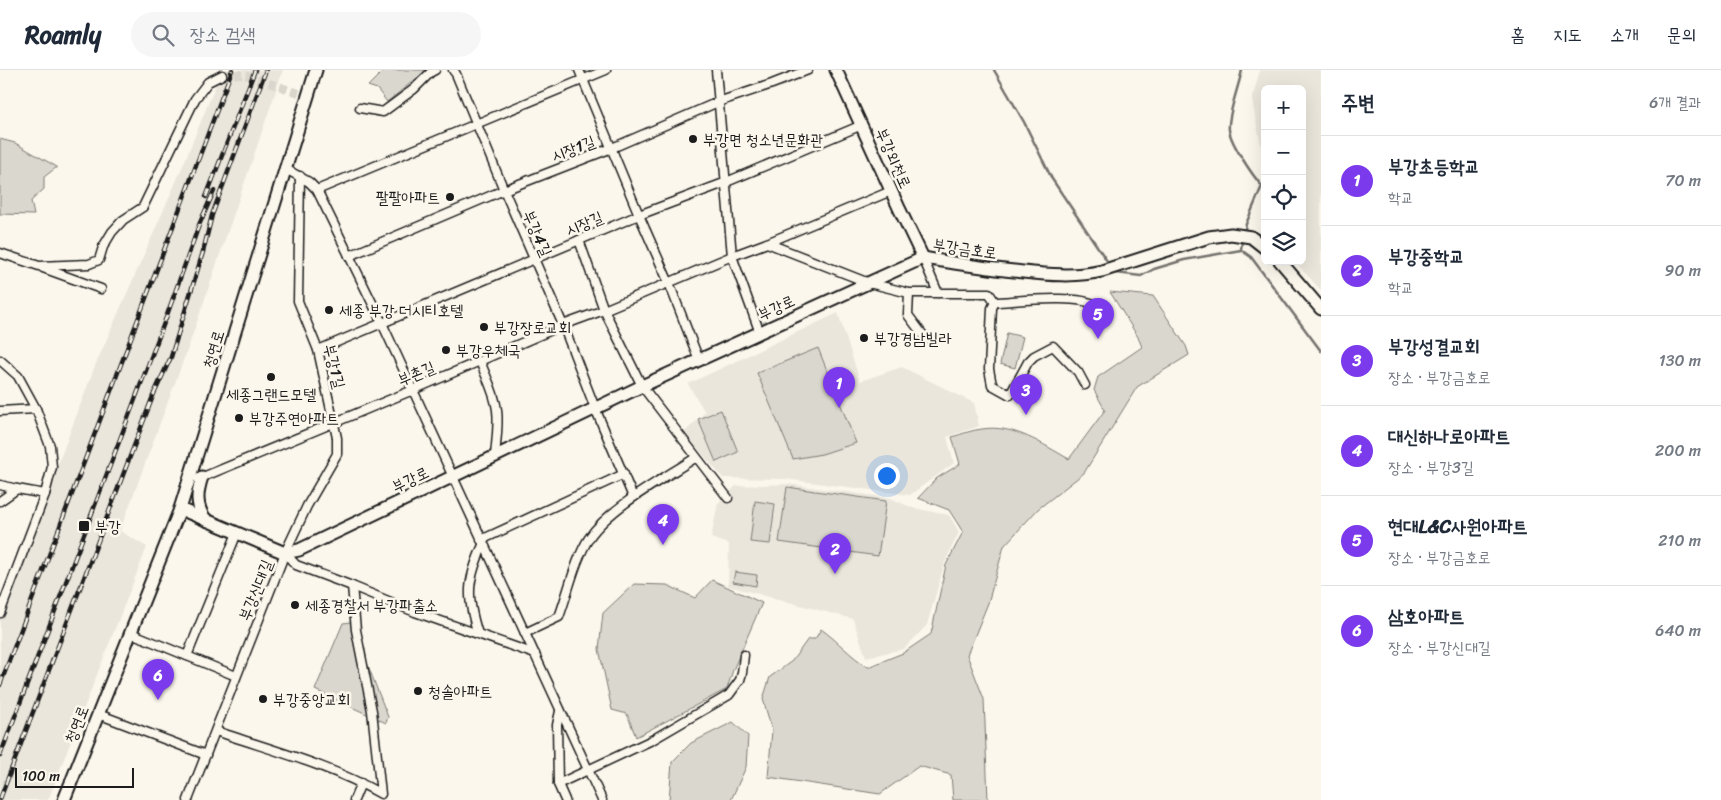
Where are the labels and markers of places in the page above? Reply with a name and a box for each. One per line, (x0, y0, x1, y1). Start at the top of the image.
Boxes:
place label: 부강면 청소년문화관 (703, 125, 823, 154)
marker: 부강면 청소년문화관 (687, 133, 699, 145)
place label: 팔팔아파트 (376, 183, 440, 212)
marker: 팔팔아파트 (444, 191, 456, 203)
place label: 세종 부강 더시티호텔 (339, 296, 463, 325)
pin: 5 (1082, 298, 1114, 339)
marker: 세종 부강 더시티호텔 (323, 304, 335, 316)
place label: 부강장로교회 (494, 313, 571, 342)
marker: 부강장로교회 (478, 321, 490, 333)
place label: 부강경남빌라 (874, 324, 951, 353)
marker: 부강경남빌라 (858, 332, 870, 344)
place label: 부강우체국 (456, 336, 521, 365)
marker: 부강우체국 (440, 344, 452, 356)
pin: 1 (823, 367, 855, 408)
marker: 세종그랜드모텔 (265, 371, 277, 383)
pin: 3 (1010, 374, 1042, 415)
place label: 세종그랜드모텔 (226, 380, 316, 409)
place label: 부강주연아파트 (249, 404, 339, 433)
marker: 부강주연아파트 (233, 412, 245, 424)
pin: 4 (647, 504, 679, 545)
place label: 부강 (95, 512, 121, 541)
marker: 부강 (77, 519, 91, 533)
pin: 2 (819, 533, 851, 574)
place label: 세종경찰서 부강파출소 (305, 591, 438, 620)
marker: 세종경찰서 부강파출소 (289, 599, 301, 611)
pin: 6 (142, 659, 174, 700)
place label: 청솔아파트 (428, 677, 492, 706)
place label: 부강중앙교회 (273, 685, 350, 714)
marker: 청솔아파트 (412, 685, 424, 697)
marker: 부강중앙교회 (257, 693, 269, 705)

